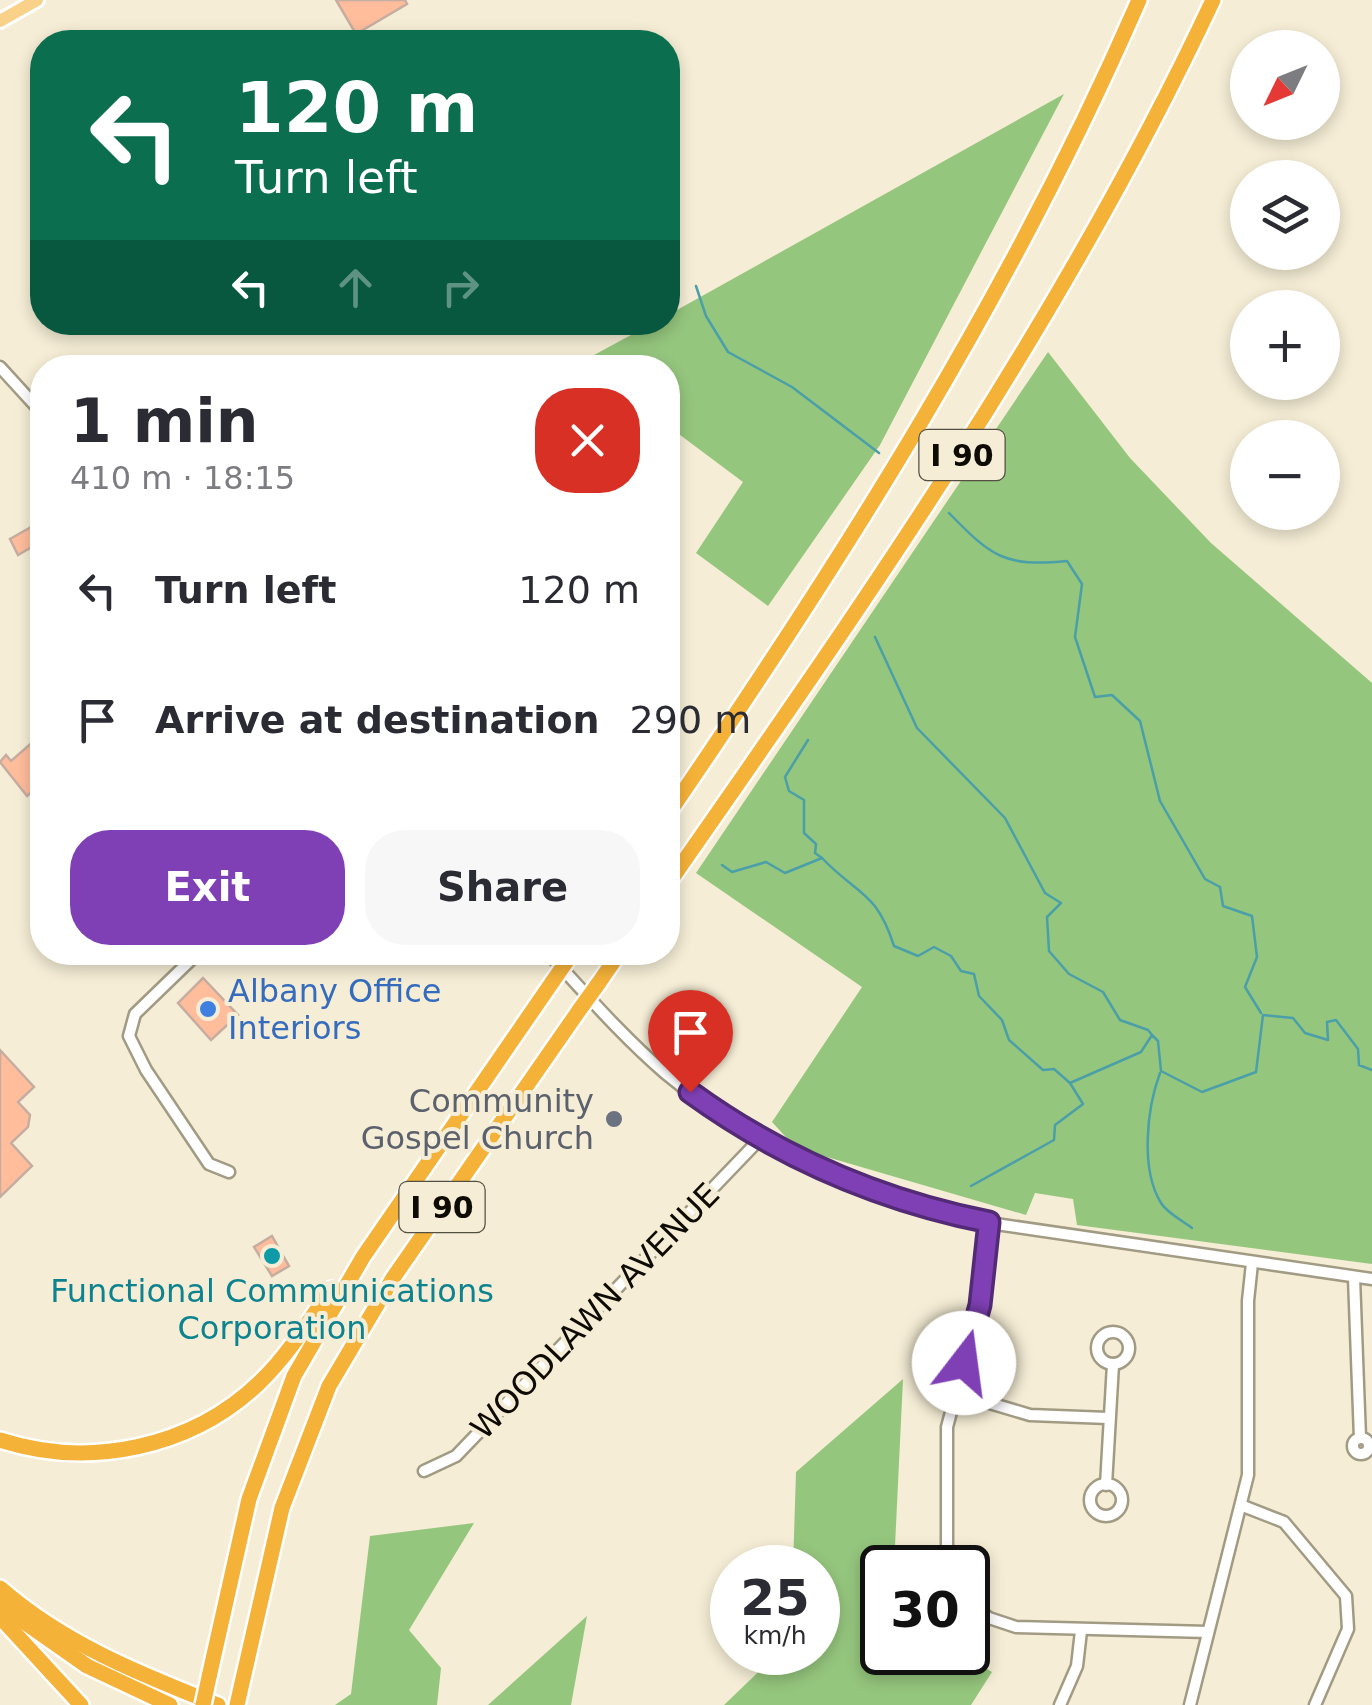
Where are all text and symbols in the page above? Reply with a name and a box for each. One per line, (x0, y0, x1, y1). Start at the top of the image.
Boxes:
north arrow (1230, 30, 1340, 140)
map controls (1230, 30, 1340, 530)
text: 120 m (235, 67, 478, 149)
icon: left (70, 70, 200, 200)
text: Turn left (235, 151, 418, 204)
button: layers (1230, 160, 1340, 270)
icon: left (223, 260, 278, 315)
icon: ahead (328, 260, 383, 315)
icon: right (433, 260, 488, 315)
button: + (1230, 290, 1340, 400)
text: 1 min (70, 386, 258, 456)
button: close (535, 388, 640, 493)
button: − (1230, 420, 1340, 530)
road number: I 90 (920, 430, 1004, 480)
text: 410 m · 18:15 (70, 459, 295, 497)
icon: left (70, 563, 125, 618)
text: Turn left (155, 568, 336, 612)
text: 120 m (518, 568, 640, 612)
icon: arrive (70, 693, 125, 748)
text: Arrive at destination (155, 698, 600, 742)
text: 290 m (630, 698, 751, 742)
button: Exit (70, 830, 345, 945)
button: Share (365, 830, 640, 945)
place label: Albany Office Interiors (228, 972, 442, 1047)
pin (648, 990, 733, 1093)
marker: Albany Office Interiors (197, 998, 219, 1020)
icon: arrive (663, 1005, 718, 1060)
place label: Community Gospel Church (361, 1082, 594, 1157)
marker: Community Gospel Church (603, 1108, 625, 1130)
street label: WOODLAWN AVENUE (463, 1175, 727, 1447)
road number: I 90 (400, 1182, 484, 1232)
marker: Functional Communications Corporation (261, 1245, 283, 1267)
place label: Functional Communications Corporation (50, 1272, 494, 1347)
position arrow (912, 1311, 1016, 1415)
speed limit sign: 30 (860, 1545, 990, 1675)
text: 25 (740, 1569, 810, 1627)
text: km/h (743, 1621, 807, 1650)

